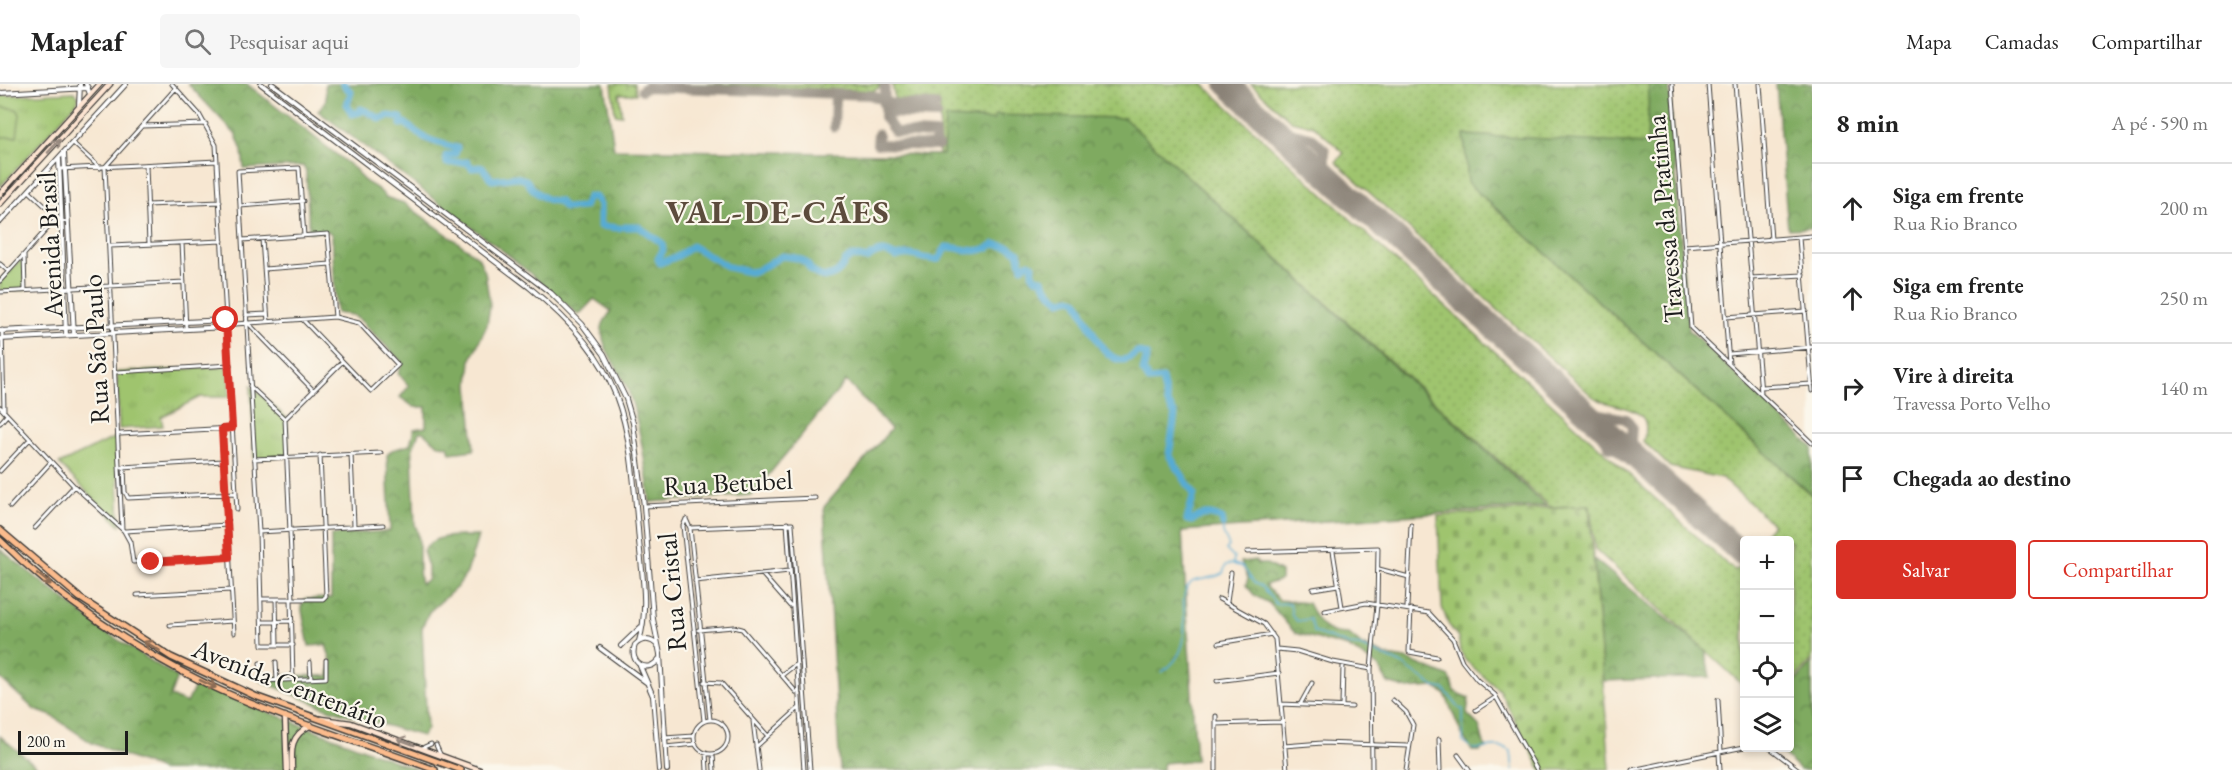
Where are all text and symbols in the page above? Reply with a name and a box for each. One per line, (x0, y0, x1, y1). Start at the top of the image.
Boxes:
search box (160, 14, 580, 68)
text: Mapleaf (30, 23, 124, 59)
icon: search (181, 25, 214, 58)
text: Pesquisar aqui (229, 27, 349, 56)
text: Mapa (1906, 28, 1952, 55)
text: Camadas (1985, 28, 2058, 55)
text: Compartilhar (2091, 28, 2202, 55)
text: 8 min (1836, 106, 1899, 140)
text: A pé · 590 m (2112, 110, 2208, 136)
street label: Travessa da Pratinha (1638, 113, 1691, 324)
one-way arrow (47, 138, 61, 153)
street label: Avenida Brasil (28, 171, 71, 320)
text: Siga em frente (1893, 181, 2024, 210)
district label: VAL-DE-CÃES (666, 190, 890, 233)
icon: ahead (1836, 192, 1869, 225)
text: 200 m (2160, 195, 2208, 221)
text: Rua Rio Branco (1893, 210, 2017, 236)
text: Siga em frente (1893, 271, 2024, 300)
street label: Rua São Paulo (74, 273, 117, 425)
icon: ahead (1836, 282, 1869, 315)
text: 250 m (2160, 285, 2208, 311)
text: Rua Rio Branco (1893, 300, 2017, 326)
route start (212, 306, 238, 332)
text: Vire à direita (1893, 361, 2014, 390)
icon: right (1836, 372, 1869, 405)
text: 140 m (2160, 375, 2208, 401)
text: Travessa Porto Velho (1893, 390, 2051, 416)
street label: Rua Betubel (662, 462, 794, 503)
icon: arrive (1836, 462, 1869, 495)
text: Chegada ao destino (1893, 464, 2071, 493)
street label: Rua Cristal (649, 531, 694, 653)
map controls (1740, 536, 1794, 752)
button: + (1740, 536, 1794, 590)
button: Salvar (1836, 540, 2016, 599)
button: Compartilhar (2028, 540, 2208, 599)
route end (137, 548, 163, 574)
one-way arrow (36, 572, 52, 585)
button: − (1740, 590, 1794, 644)
street label: Avenida Centenário (187, 630, 393, 737)
one-way arrow (144, 639, 161, 651)
button: locate (1740, 644, 1794, 698)
one-way arrow (198, 679, 216, 691)
button: layers (1740, 698, 1794, 752)
scale bar (18, 728, 128, 756)
text: 200 m (27, 731, 66, 752)
one-way arrow (397, 736, 416, 747)

